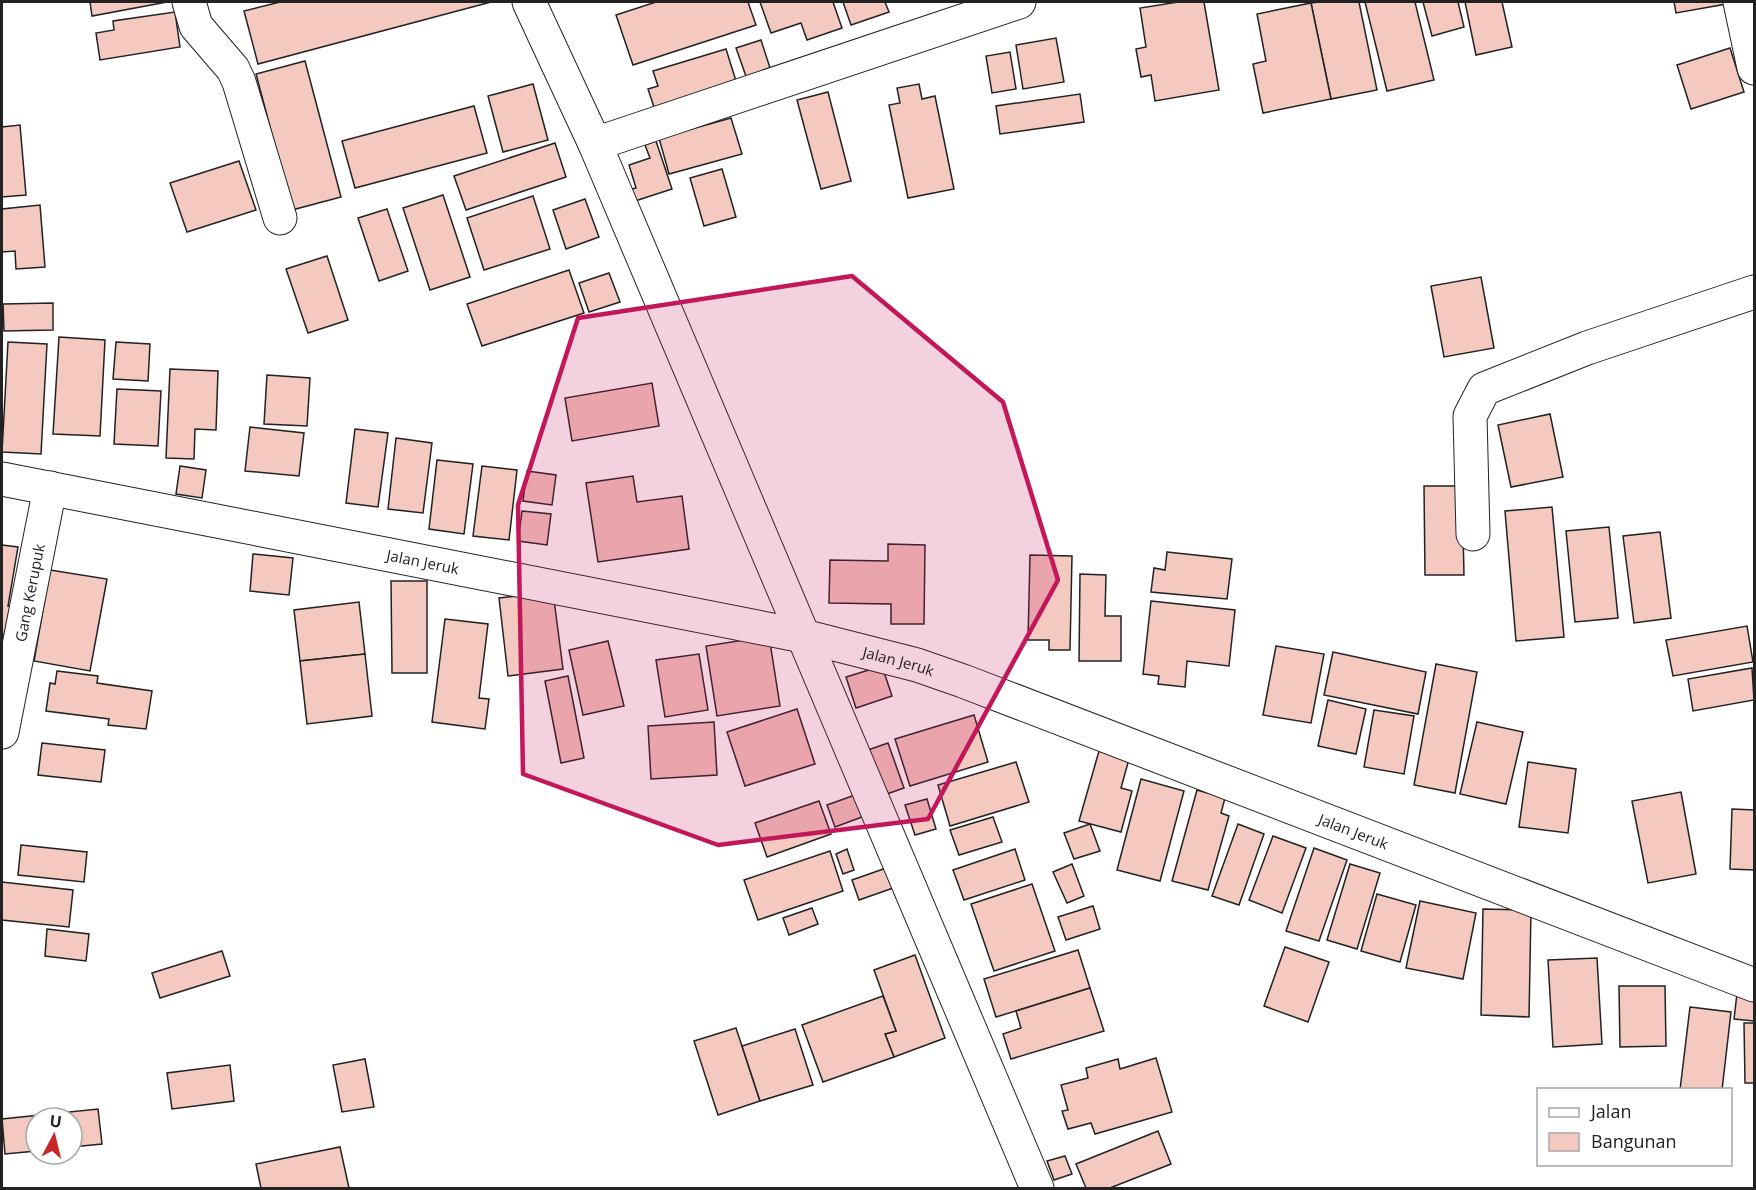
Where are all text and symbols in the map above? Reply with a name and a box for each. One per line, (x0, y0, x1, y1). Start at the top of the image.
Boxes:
street label: Gang Kerupuk (10, 542, 49, 644)
street label: Jalan Jeruk (383, 544, 461, 578)
street label: Jalan Jeruk (859, 641, 937, 680)
street label: Jalan Jeruk (1314, 808, 1391, 854)
legend (1537, 1088, 1732, 1166)
text: Jalan (1589, 1099, 1631, 1123)
north arrow (24, 1106, 84, 1166)
text: U (48, 1109, 63, 1133)
text: Bangunan (1591, 1129, 1677, 1153)

